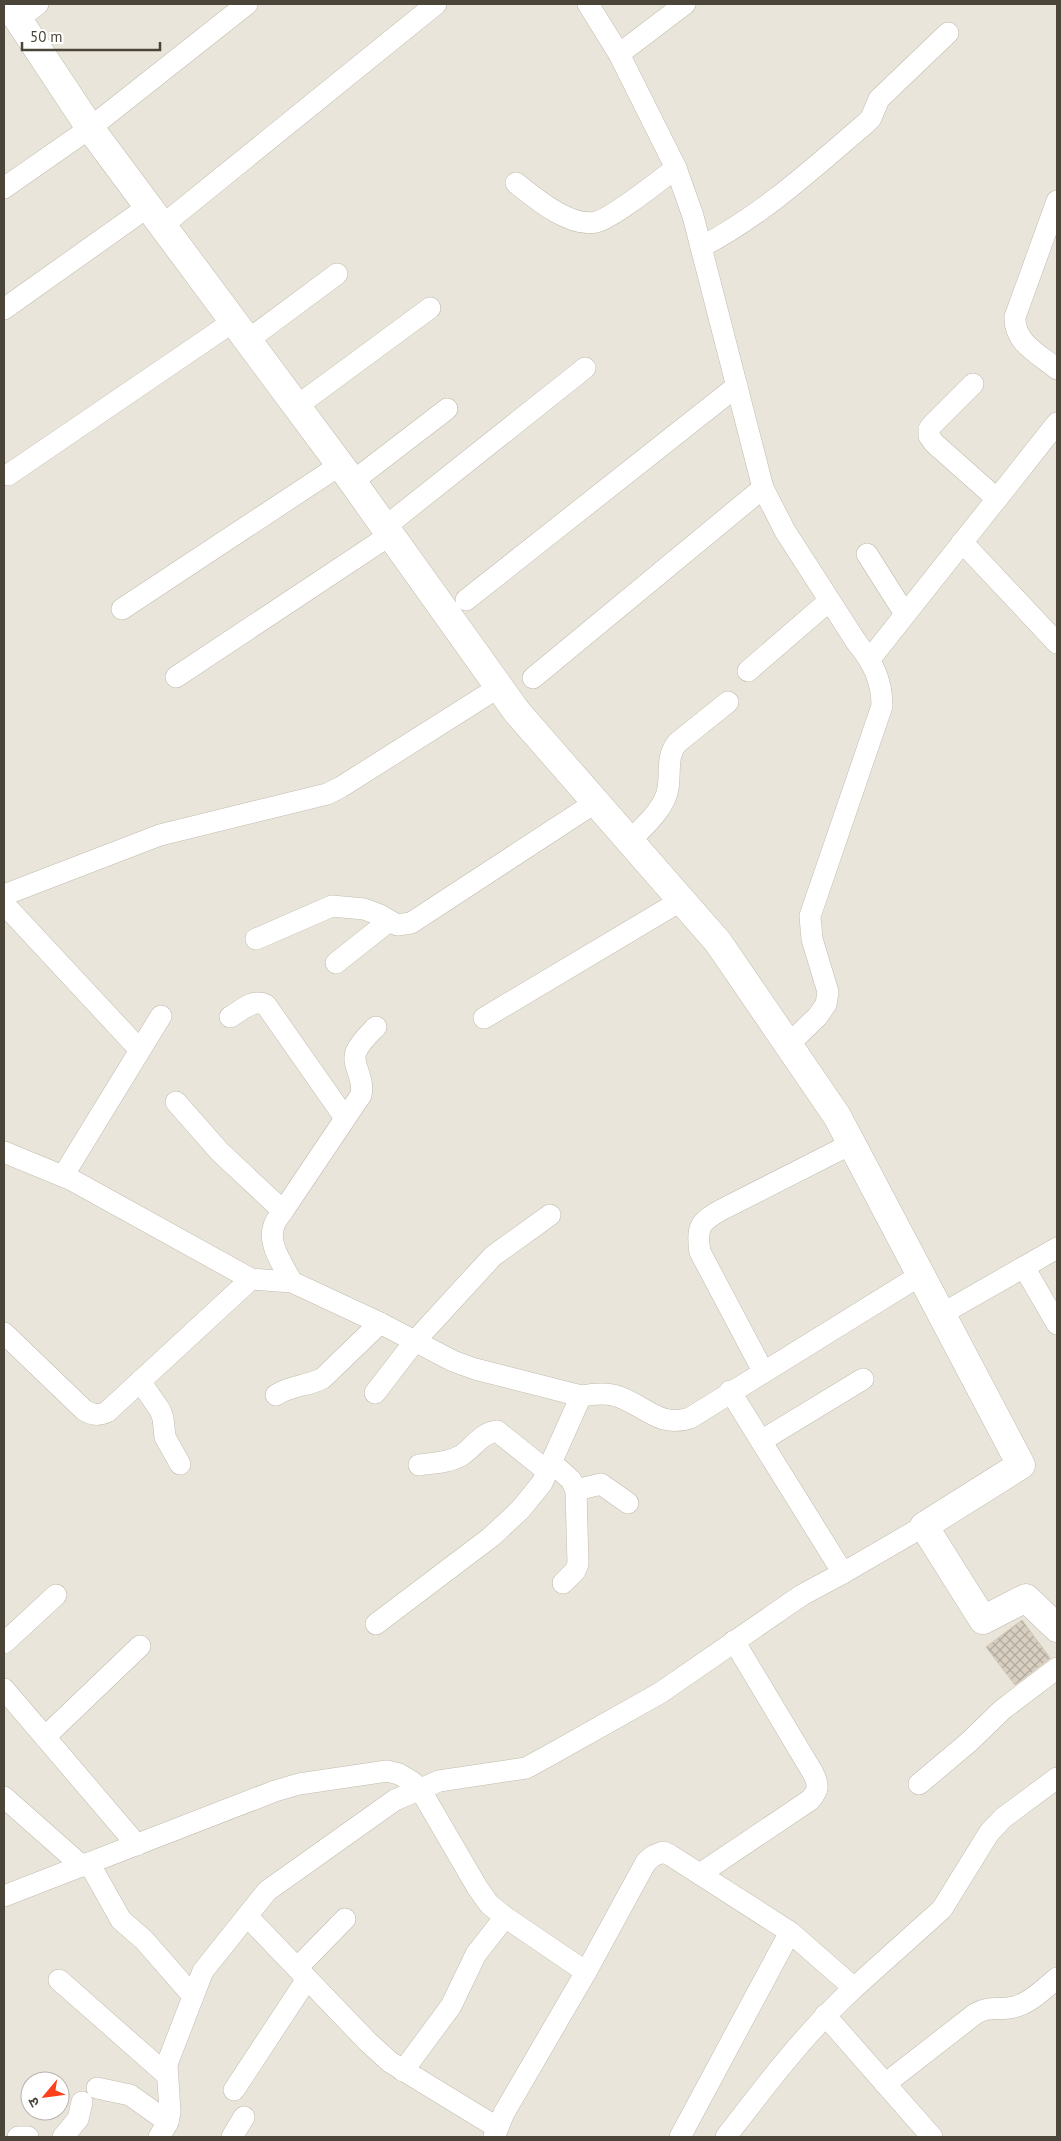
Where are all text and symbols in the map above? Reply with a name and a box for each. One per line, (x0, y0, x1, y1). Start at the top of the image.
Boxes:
scale bar (22, 20, 160, 52)
text: 50 m (30, 27, 63, 46)
north arrow (20, 2071, 70, 2121)
text: उ (23, 2094, 43, 2110)

